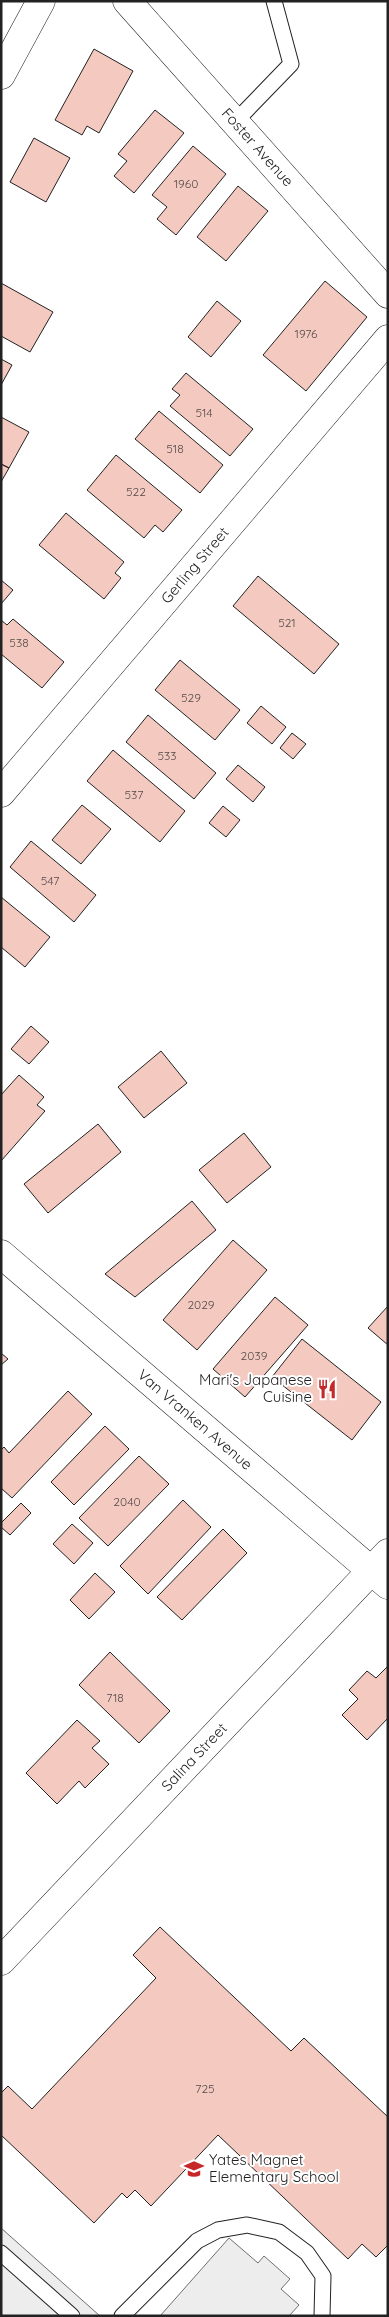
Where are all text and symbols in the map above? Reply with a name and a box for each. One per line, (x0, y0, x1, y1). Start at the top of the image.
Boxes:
street label: Foster Avenue (218, 104, 298, 190)
house number: 1960 (174, 176, 198, 191)
house number: 1976 (294, 326, 318, 341)
house number: 514 (195, 405, 213, 420)
house number: 518 (166, 441, 184, 456)
house number: 522 (126, 484, 146, 499)
street label: Gerling Street (157, 523, 232, 607)
house number: 521 (278, 615, 296, 630)
house number: 538 (9, 635, 29, 650)
house number: 529 (181, 690, 201, 705)
house number: 533 (157, 748, 177, 763)
house number: 537 (125, 787, 143, 802)
house number: 547 (41, 873, 59, 888)
house number: 2029 (187, 1297, 215, 1312)
house number: 2039 (241, 1348, 268, 1363)
street label: Van Vranken Avenue (134, 1365, 256, 1474)
place label: Mari's Japanese Cuisine (199, 1370, 312, 1406)
restaurant icon: Mari's Japanese Cuisine (316, 1378, 338, 1400)
house number: 2040 (113, 1494, 141, 1509)
house number: 718 (106, 1690, 124, 1705)
street label: Salina Street (157, 1719, 231, 1795)
house number: 725 (195, 2081, 215, 2096)
place label: Yates Magnet Elementary School (209, 2150, 339, 2186)
school or university icon: Yates Magnet Elementary School (183, 2158, 205, 2180)

